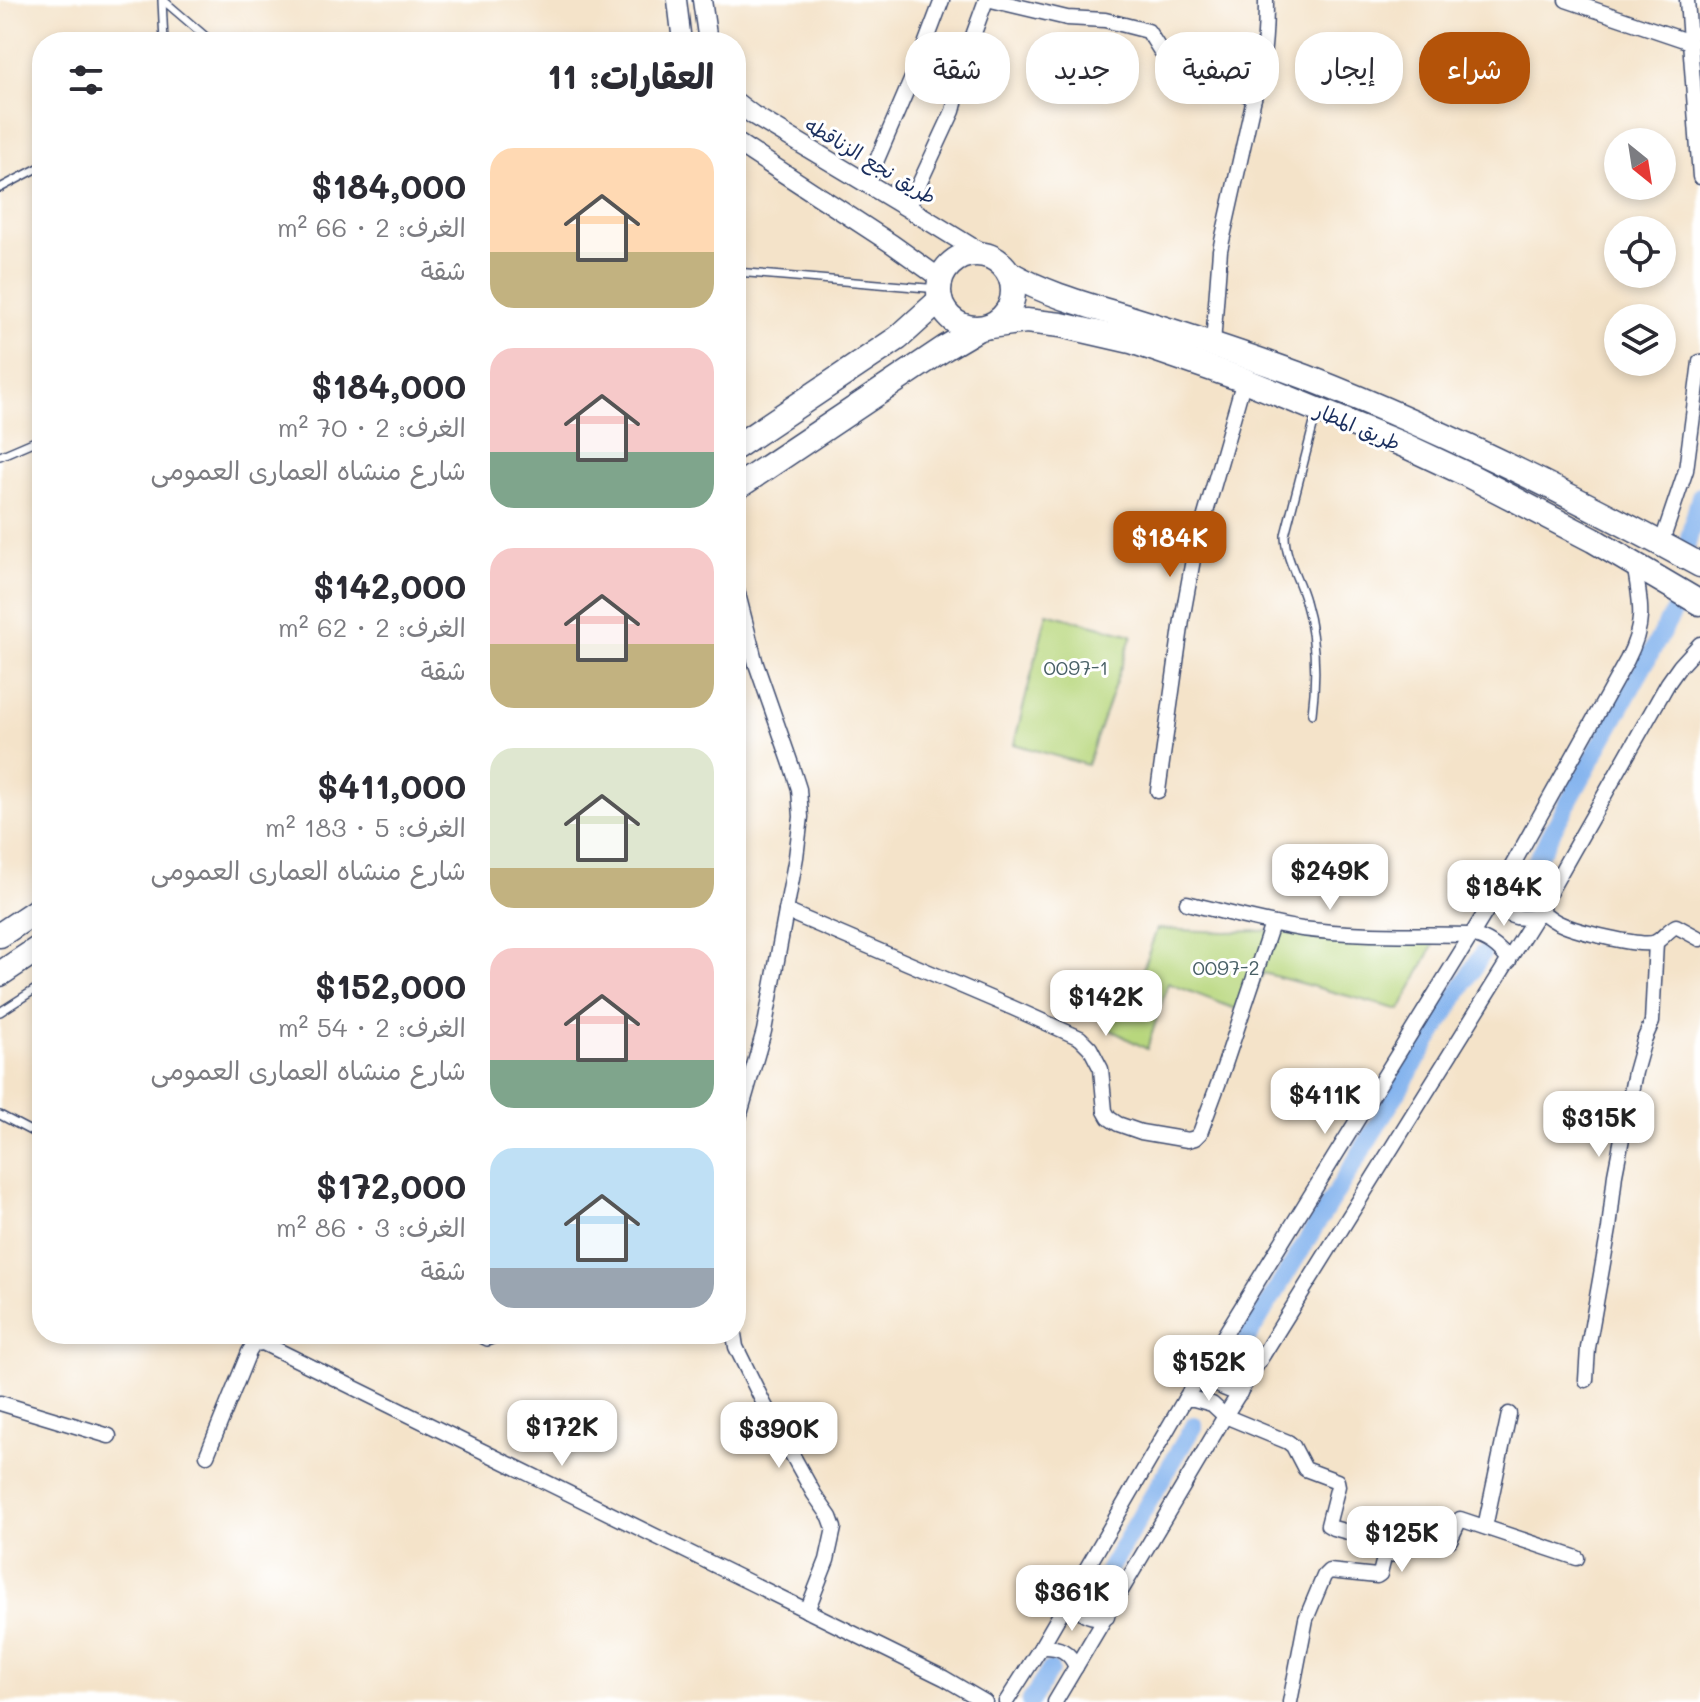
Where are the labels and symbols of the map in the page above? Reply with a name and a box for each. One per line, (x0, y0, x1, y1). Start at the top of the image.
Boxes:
street label: طريق نجع الزناقطه (799, 111, 941, 212)
north arrow (1604, 128, 1676, 200)
street label: طريق المطار (1310, 396, 1405, 456)
pin: $184K (1114, 511, 1226, 579)
park label: 0097-1 (1044, 654, 1109, 680)
pin: $249K (1274, 844, 1386, 912)
pin: $184K (1448, 860, 1560, 928)
park label: 0097-2 (1192, 954, 1260, 980)
pin: $142K (1050, 970, 1162, 1038)
pin: $411K (1269, 1068, 1381, 1136)
pin: $315K (1543, 1091, 1655, 1159)
pin: $152K (1153, 1335, 1265, 1403)
pin: $172K (506, 1400, 618, 1468)
pin: $390K (723, 1402, 835, 1470)
pin: $125K (1346, 1506, 1458, 1574)
pin: $361K (1016, 1565, 1128, 1633)

